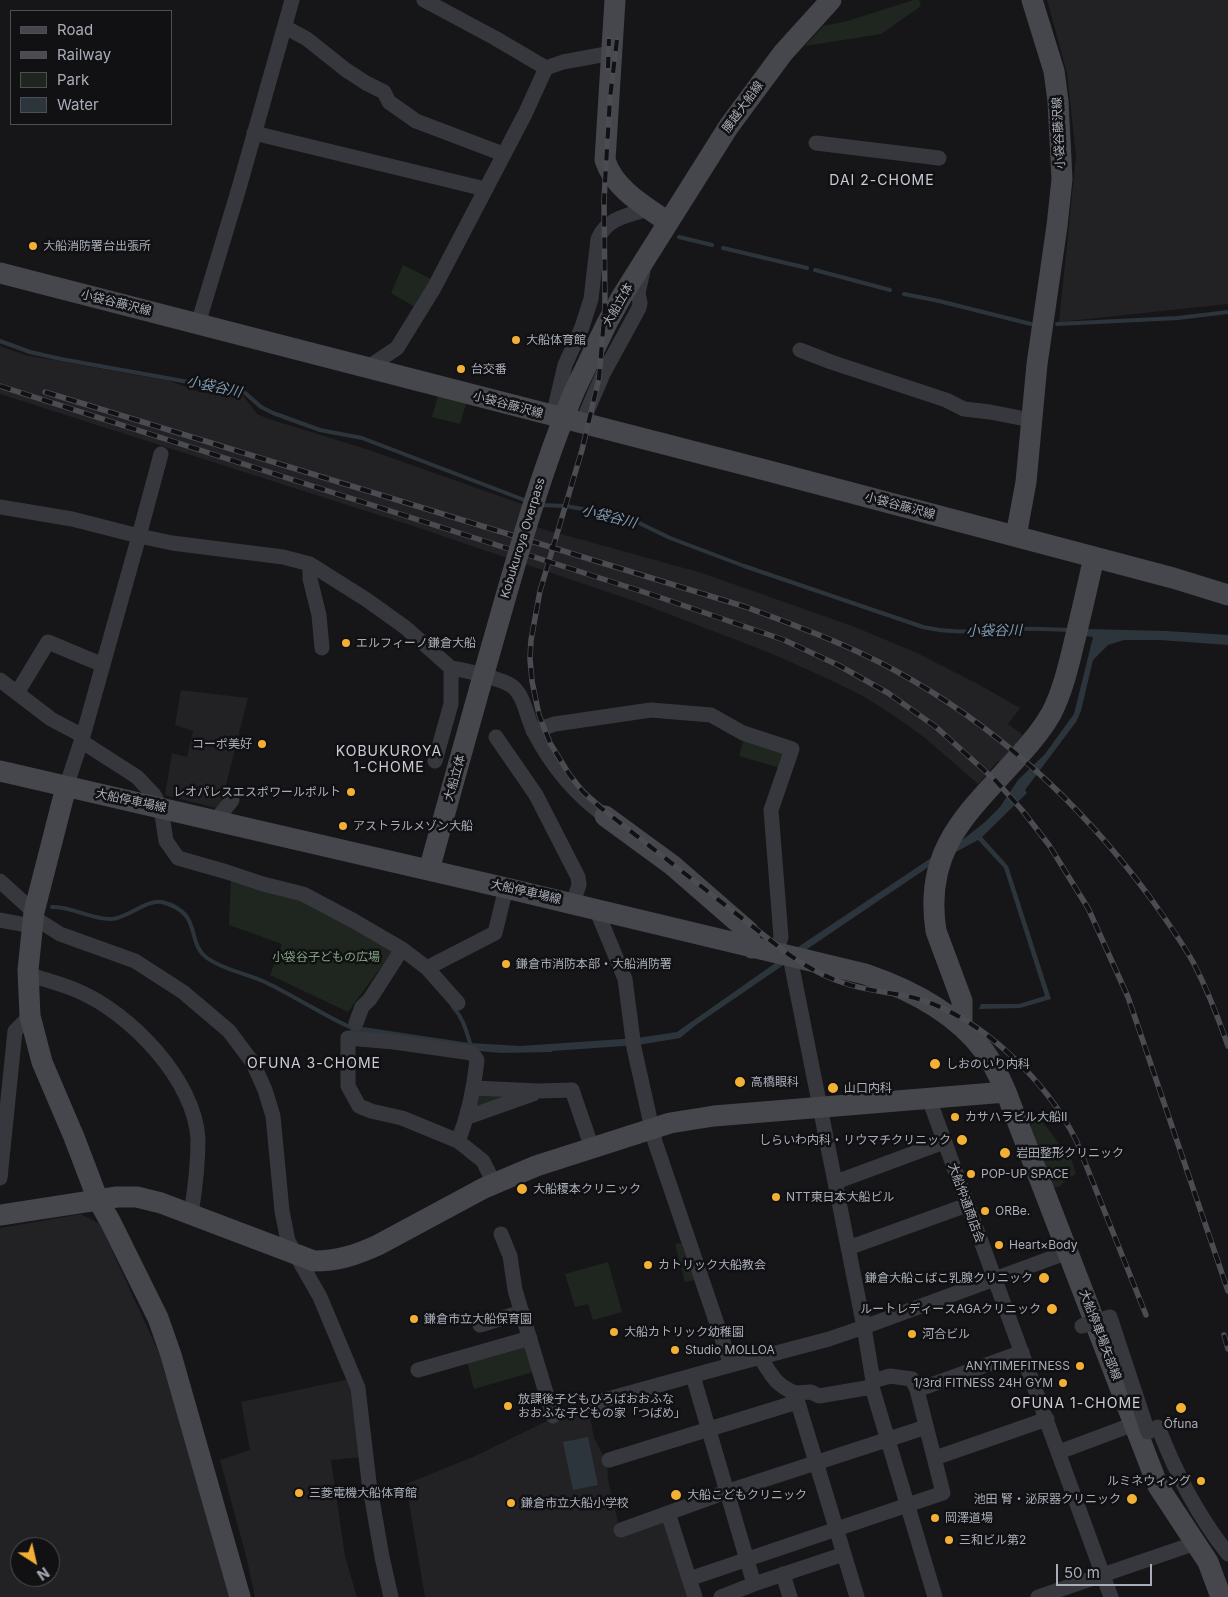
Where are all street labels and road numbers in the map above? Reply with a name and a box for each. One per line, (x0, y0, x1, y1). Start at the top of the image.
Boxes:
street label: 腰越大船線 (720, 78, 766, 136)
street label: 小袋谷藤沢線 (1050, 97, 1068, 169)
street label: 大船立体 (600, 281, 636, 329)
street label: 小袋谷藤沢線 (79, 287, 153, 319)
street label: 小袋谷藤沢線 (471, 389, 545, 421)
street label: Kobukuroya Overpass (498, 476, 548, 600)
street label: 小袋谷藤沢線 (863, 490, 937, 522)
street label: 大船立体 (441, 753, 469, 803)
street label: 大船停車場線 (94, 786, 168, 816)
street label: 大船停車場線 (489, 877, 563, 907)
street label: 大船仲通商店会 (945, 1161, 987, 1245)
street label: 大船停車場矢部線 (1076, 1288, 1124, 1382)

